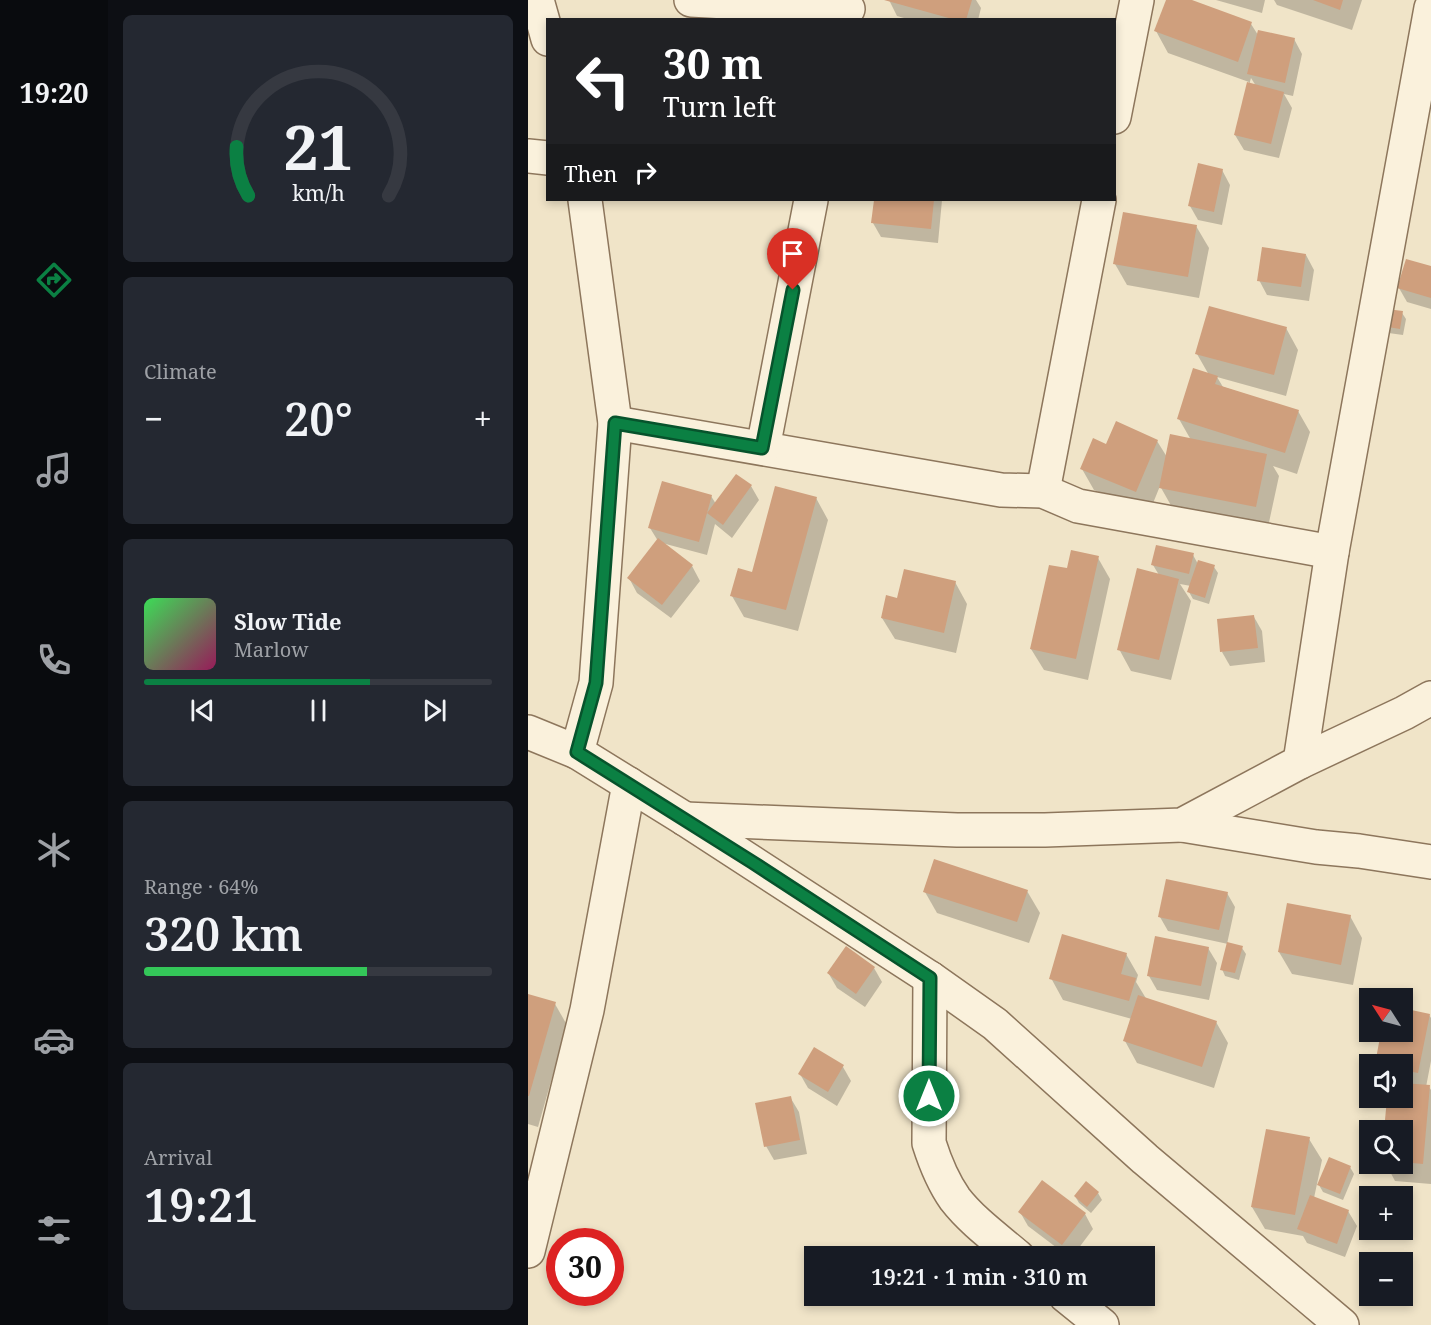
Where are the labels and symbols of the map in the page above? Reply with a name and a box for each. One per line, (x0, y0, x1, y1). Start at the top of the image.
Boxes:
pin (767, 228, 818, 290)
north arrow (1359, 988, 1413, 1042)
position arrow (897, 1064, 961, 1128)
speed limit sign: 30 (546, 1228, 624, 1306)

